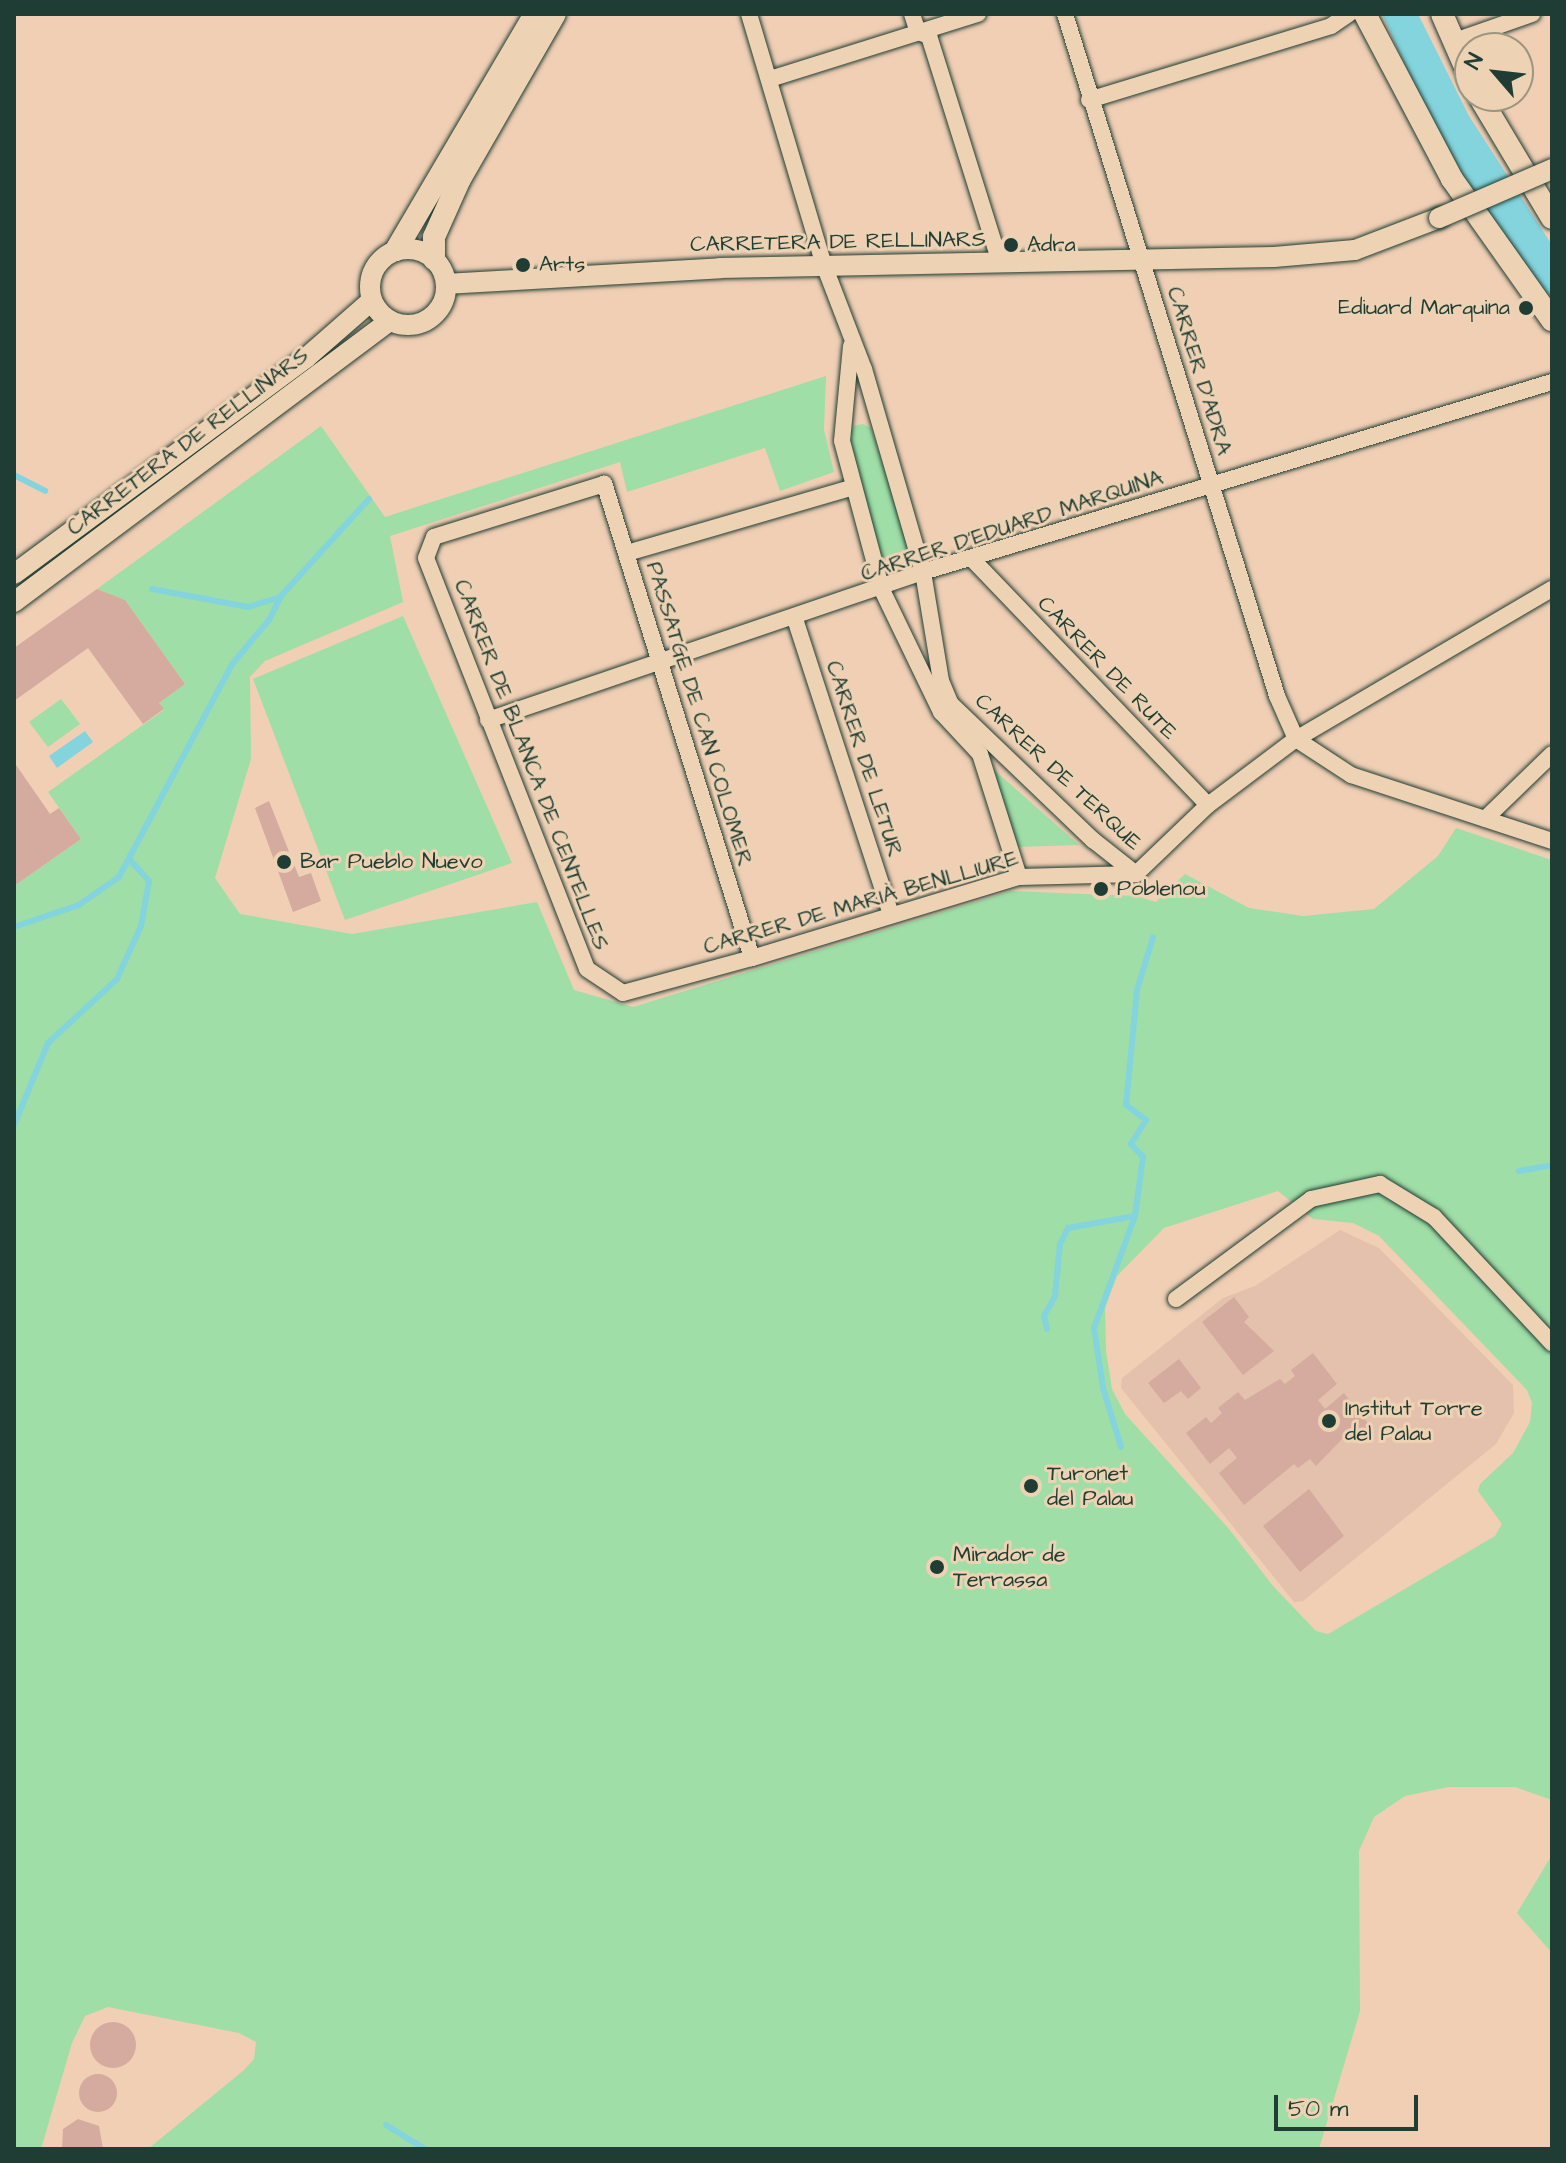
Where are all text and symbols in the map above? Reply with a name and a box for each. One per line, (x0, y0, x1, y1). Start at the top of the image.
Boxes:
north arrow (1454, 32, 1534, 112)
text: N (1457, 48, 1491, 75)
street label: CARRETERA DE RELLINARS (690, 226, 986, 258)
place label: Adra (1027, 232, 1076, 258)
marker: Adra (1002, 236, 1020, 254)
place label: Arts (539, 252, 585, 278)
marker: Arts (514, 256, 532, 274)
street label: CARRER D'ADRA (1161, 284, 1237, 458)
place label: Ediuard Marquina (1338, 295, 1510, 321)
marker: Ediuard Marquina (1517, 299, 1535, 317)
street label: CARRETERA DE RELLINARS (62, 342, 314, 542)
street label: CARRER D'EDUARD MARQUINA (858, 465, 1166, 587)
street label: PASSATGE DE CAN COLOMER (640, 559, 758, 869)
street label: CARRER DE BLANCA DE CENTELLES (448, 576, 614, 954)
street label: CARRER DE RUTE (1032, 591, 1182, 745)
street label: CARRER DE LETUR (820, 658, 908, 860)
street label: CARRER DE TERQUE (969, 688, 1147, 856)
street label: CARRER DE MARIÀ BENLLIURE (701, 845, 1021, 961)
place label: Bar Pueblo Nuevo (300, 849, 483, 875)
marker: Bar Pueblo Nuevo (275, 853, 293, 871)
place label: Poblenou (1117, 876, 1206, 902)
marker: Poblenou (1092, 880, 1110, 898)
place label: Institut Torre del Palau (1345, 1395, 1483, 1446)
marker: Institut Torre del Palau (1320, 1412, 1338, 1430)
place label: Turonet del Palau (1047, 1460, 1133, 1512)
marker: Turonet del Palau (1022, 1477, 1040, 1495)
place label: Mirador de Terrassa (953, 1541, 1066, 1592)
marker: Mirador de Terrassa (928, 1558, 946, 1576)
scale bar (1278, 2079, 1422, 2129)
text: 50 m (1288, 2092, 1348, 2126)

